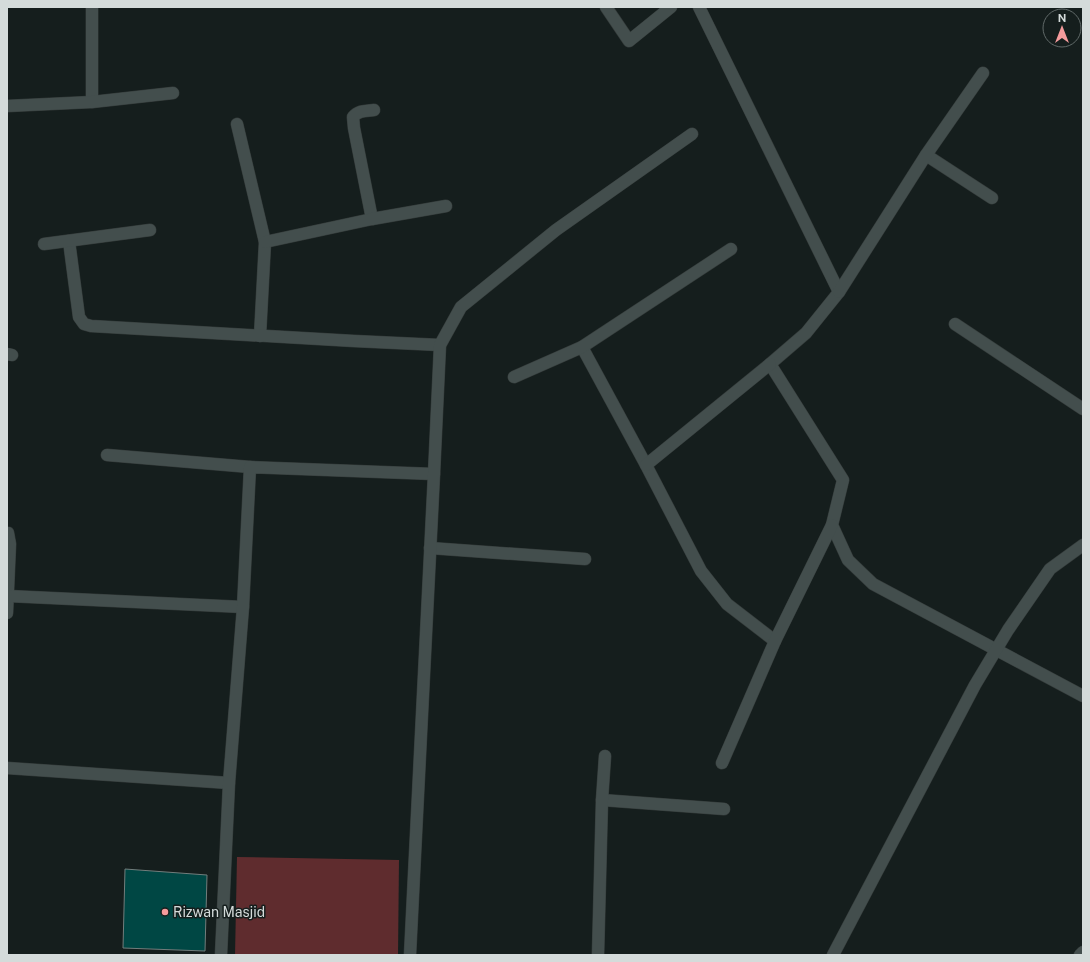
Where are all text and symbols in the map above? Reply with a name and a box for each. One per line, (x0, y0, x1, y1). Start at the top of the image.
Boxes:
north arrow (1042, 8, 1082, 48)
text: N (1058, 12, 1066, 24)
place label: Rizwan Masjid (173, 904, 265, 920)
marker: Rizwan Masjid (160, 907, 170, 917)

